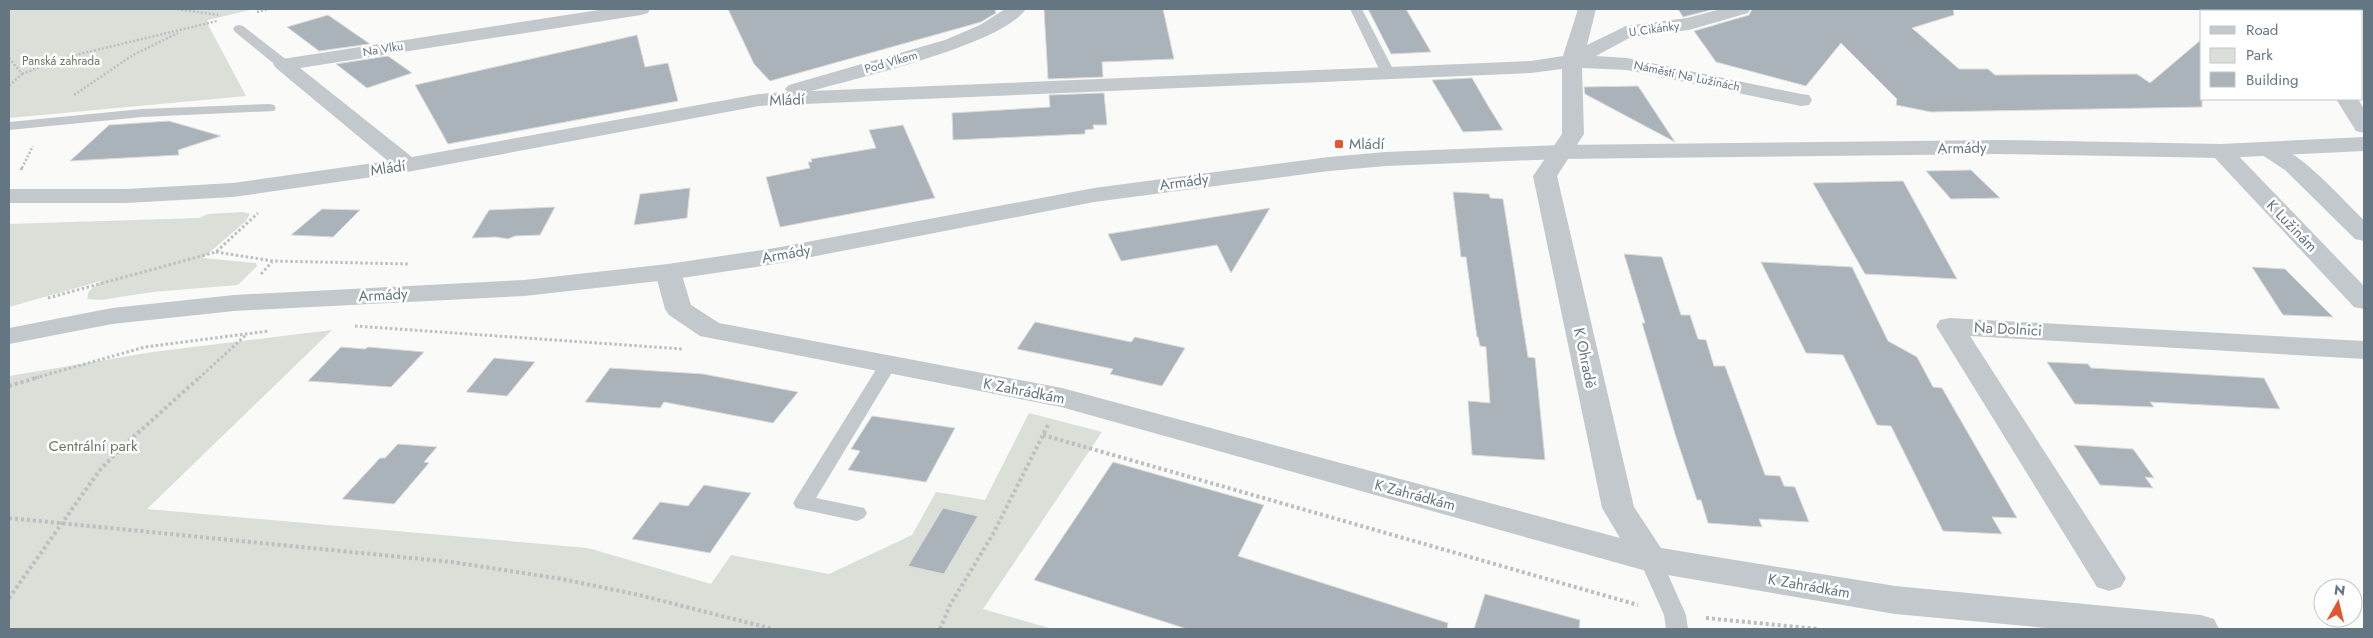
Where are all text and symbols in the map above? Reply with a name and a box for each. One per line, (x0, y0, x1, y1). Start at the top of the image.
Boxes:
legend (2200, 10, 2363, 100)
street label: U Cikánky (1628, 16, 1681, 41)
text: Road (2246, 19, 2278, 41)
street label: Na Vlku (361, 37, 405, 61)
text: Park (2246, 44, 2273, 66)
street label: Pod Vlkem (862, 46, 920, 78)
park label: Panská zahrada (22, 52, 100, 70)
street label: Náměstí Na Lužinách (1632, 56, 1742, 96)
text: Building (2246, 69, 2298, 91)
street label: Mládí (769, 88, 806, 112)
place label: Mládí (1349, 133, 1385, 155)
street label: Armády (1937, 137, 1987, 159)
marker: Mládí (1333, 138, 1345, 150)
street label: Mládí (369, 154, 408, 181)
street label: Armády (1158, 168, 1210, 196)
street label: K Lužinám (2262, 195, 2322, 257)
street label: Armády (760, 239, 813, 269)
street label: Armády (358, 283, 409, 307)
street label: Na Dolnici (1973, 316, 2043, 342)
street label: K Ohradě (1568, 326, 1602, 391)
street label: K Zahrádkám (981, 372, 1067, 410)
park label: Centrální park (48, 435, 138, 457)
street label: K Zahrádkám (1372, 474, 1458, 516)
street label: K Zahrádkám (1766, 568, 1852, 604)
north arrow (2313, 578, 2363, 628)
text: N (2333, 579, 2347, 601)

